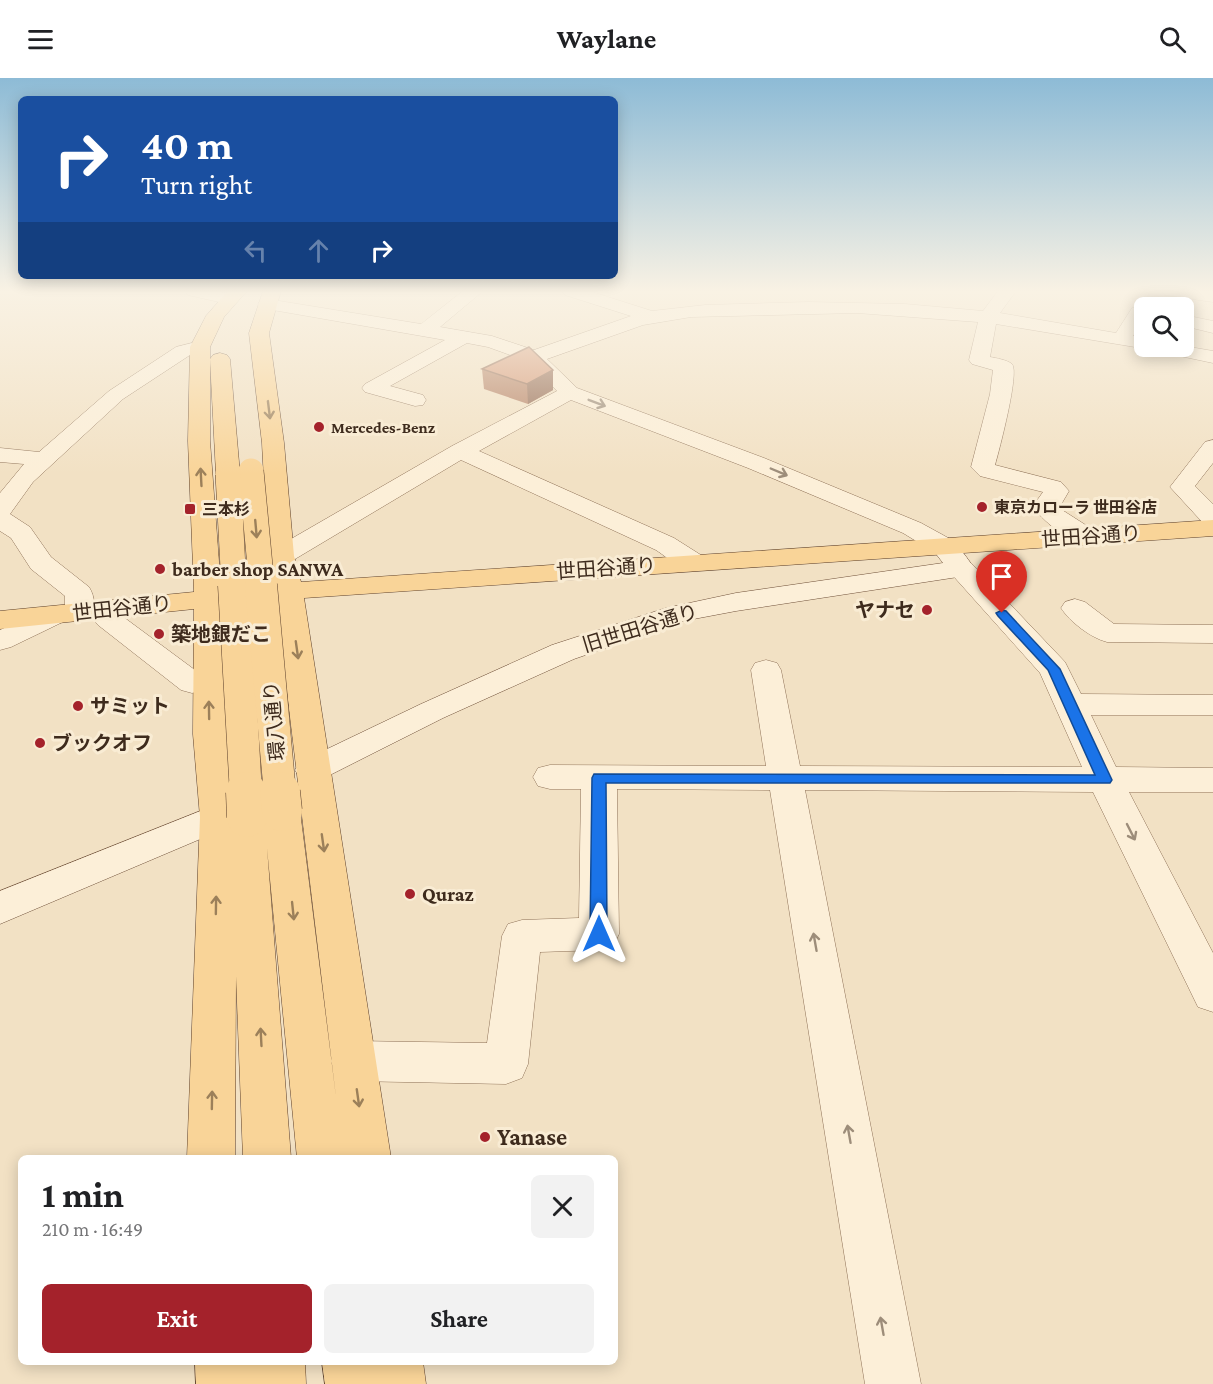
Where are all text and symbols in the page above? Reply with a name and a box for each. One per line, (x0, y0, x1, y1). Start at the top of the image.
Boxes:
icon: menu (24, 23, 57, 56)
icon: search (1156, 23, 1189, 56)
text: Waylane (557, 24, 656, 54)
icon: right (42, 120, 120, 198)
text: 40 m (141, 121, 233, 168)
text: Turn right (141, 170, 252, 200)
icon: left (239, 234, 272, 267)
icon: ahead (302, 234, 335, 267)
icon: right (365, 234, 398, 267)
map controls (1134, 297, 1194, 357)
button: search (1134, 297, 1194, 357)
one-way arrow (587, 398, 606, 409)
one-way arrow (263, 399, 274, 419)
place label: Mercedes-Benz (331, 419, 436, 436)
marker: Mercedes-Benz (312, 420, 326, 434)
one-way arrow (770, 467, 788, 478)
one-way arrow (196, 468, 207, 488)
place label: 東京カローラ 世田谷店 (994, 499, 1157, 516)
marker: 東京カローラ 世田谷店 (975, 500, 989, 514)
place label: 三本杉 (202, 501, 250, 518)
marker: 三本杉 (183, 502, 197, 516)
one-way arrow (251, 519, 262, 539)
street label: 世田谷通り (1040, 522, 1142, 550)
pin (976, 551, 1027, 613)
street label: 世田谷通り (555, 554, 657, 582)
place label: barber shop SANWA (171, 558, 344, 580)
icon: arrive (985, 560, 1018, 593)
marker: barber shop SANWA (153, 562, 167, 576)
street label: 世田谷通り (71, 592, 173, 624)
place label: ヤナセ (855, 599, 915, 621)
street label: 旧世田谷通り (579, 600, 701, 656)
marker: ヤナセ (920, 603, 934, 617)
place label: 築地銀だこ (171, 623, 271, 645)
marker: 築地銀だこ (152, 627, 166, 641)
one-way arrow (291, 639, 302, 659)
street label: 環八通り (260, 680, 288, 762)
place label: サミット (90, 695, 170, 717)
marker: サミット (71, 699, 85, 713)
one-way arrow (204, 701, 215, 721)
place label: ブックオフ (52, 732, 152, 754)
marker: ブックオフ (33, 736, 47, 750)
one-way arrow (1125, 823, 1137, 840)
one-way arrow (317, 832, 328, 852)
place label: Quraz (422, 883, 474, 905)
marker: Quraz (403, 887, 417, 901)
one-way arrow (211, 895, 222, 915)
one-way arrow (288, 900, 299, 920)
position arrow (567, 902, 631, 966)
one-way arrow (809, 933, 820, 953)
one-way arrow (255, 1027, 266, 1047)
one-way arrow (353, 1088, 364, 1108)
one-way arrow (206, 1090, 218, 1110)
place label: Yanase (497, 1123, 567, 1150)
one-way arrow (843, 1125, 854, 1145)
marker: Yanase (478, 1130, 492, 1144)
text: 1 min (42, 1175, 124, 1215)
button: close (531, 1175, 594, 1238)
text: 210 m · 16:49 (42, 1218, 143, 1240)
button: Exit (42, 1284, 312, 1353)
button: Share (324, 1284, 594, 1353)
one-way arrow (877, 1317, 888, 1337)

